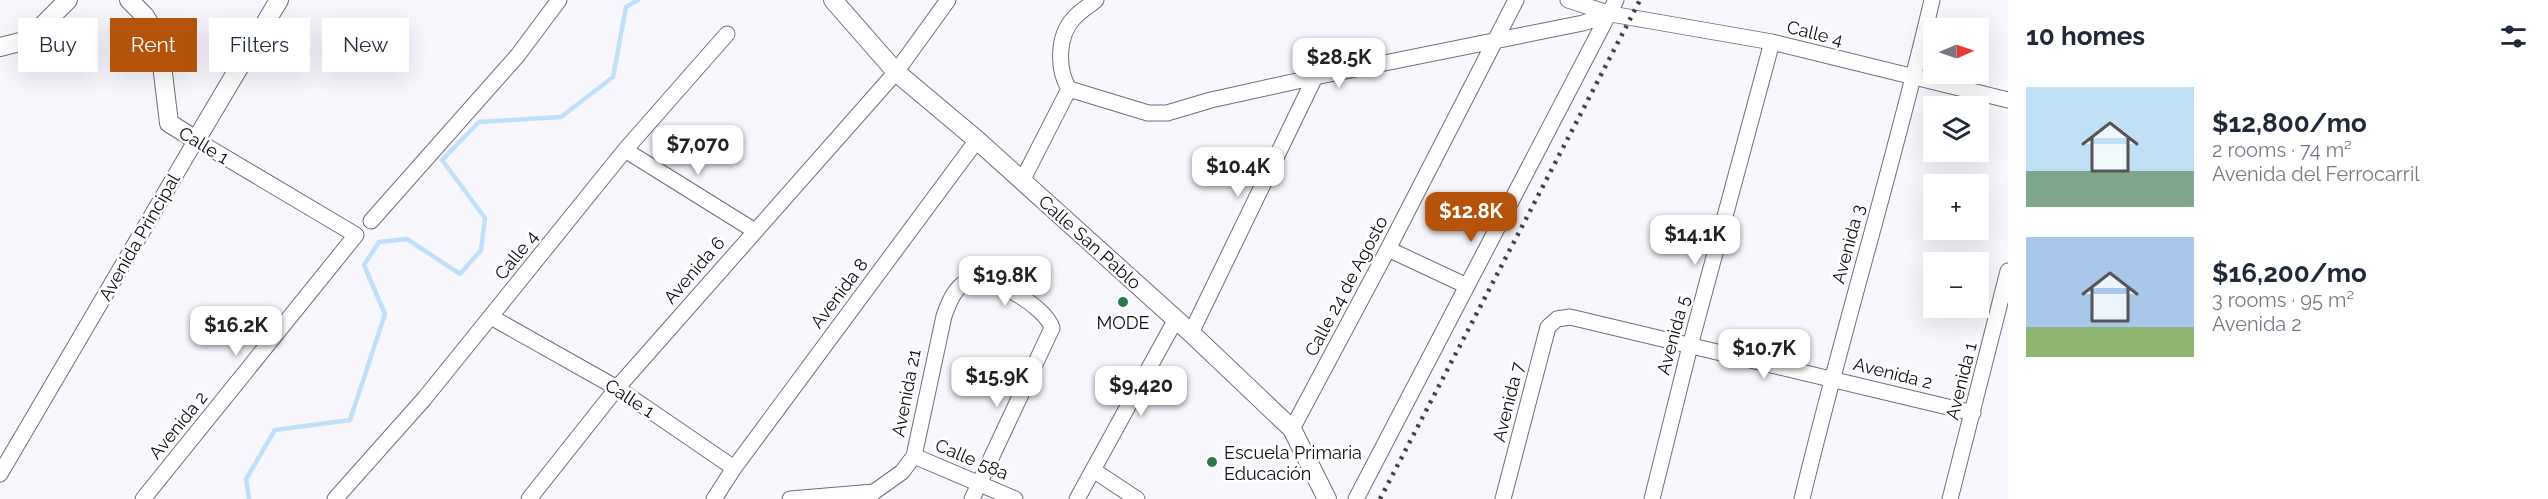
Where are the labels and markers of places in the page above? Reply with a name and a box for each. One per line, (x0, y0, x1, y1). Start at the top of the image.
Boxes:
pin: $28.5K (1290, 38, 1388, 89)
pin: $7,070 (649, 125, 747, 176)
pin: $10.4K (1189, 147, 1287, 198)
pin: $12.8K (1422, 192, 1520, 243)
pin: $14.1K (1646, 215, 1744, 266)
pin: $19.8K (956, 256, 1054, 307)
marker: MODE (1116, 295, 1130, 309)
pin: $16.2K (187, 306, 285, 357)
place label: MODE (1096, 312, 1150, 333)
pin: $10.7K (1715, 329, 1813, 380)
pin: $15.9K (948, 357, 1046, 408)
pin: $9,420 (1092, 366, 1190, 417)
place label: Escuela Primaria Educación (1224, 442, 1362, 484)
marker: Escuela Primaria Educación (1205, 455, 1219, 469)

